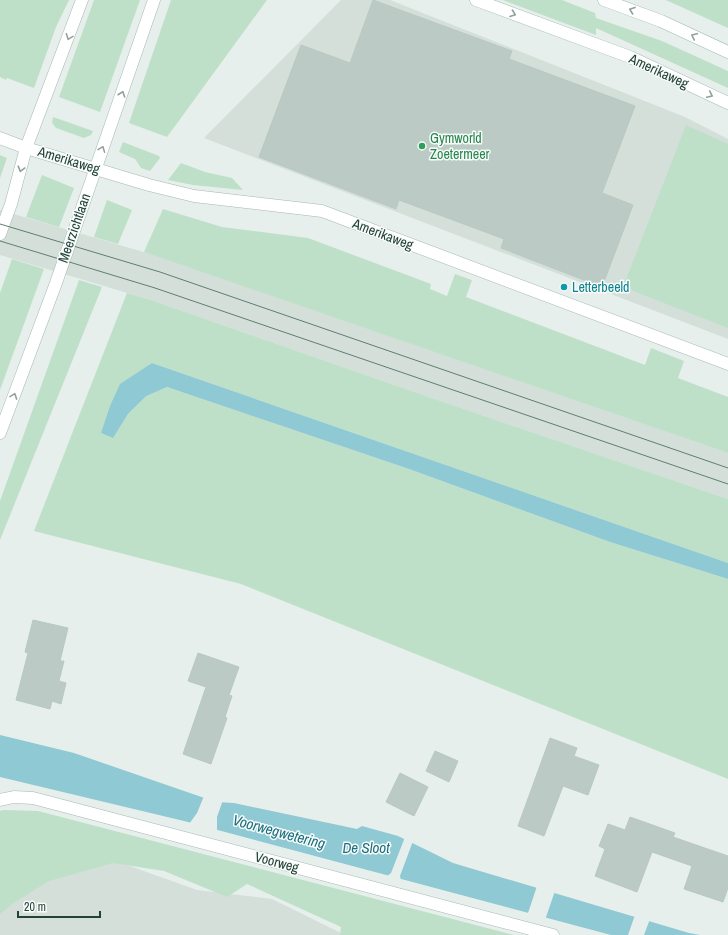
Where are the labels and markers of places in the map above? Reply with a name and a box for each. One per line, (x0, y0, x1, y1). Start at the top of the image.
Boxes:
place label: Gymworld Zoetermeer (430, 129, 490, 163)
marker: Gymworld Zoetermeer (417, 141, 427, 151)
place label: Letterbeeld (572, 278, 629, 296)
marker: Letterbeeld (559, 282, 569, 292)

